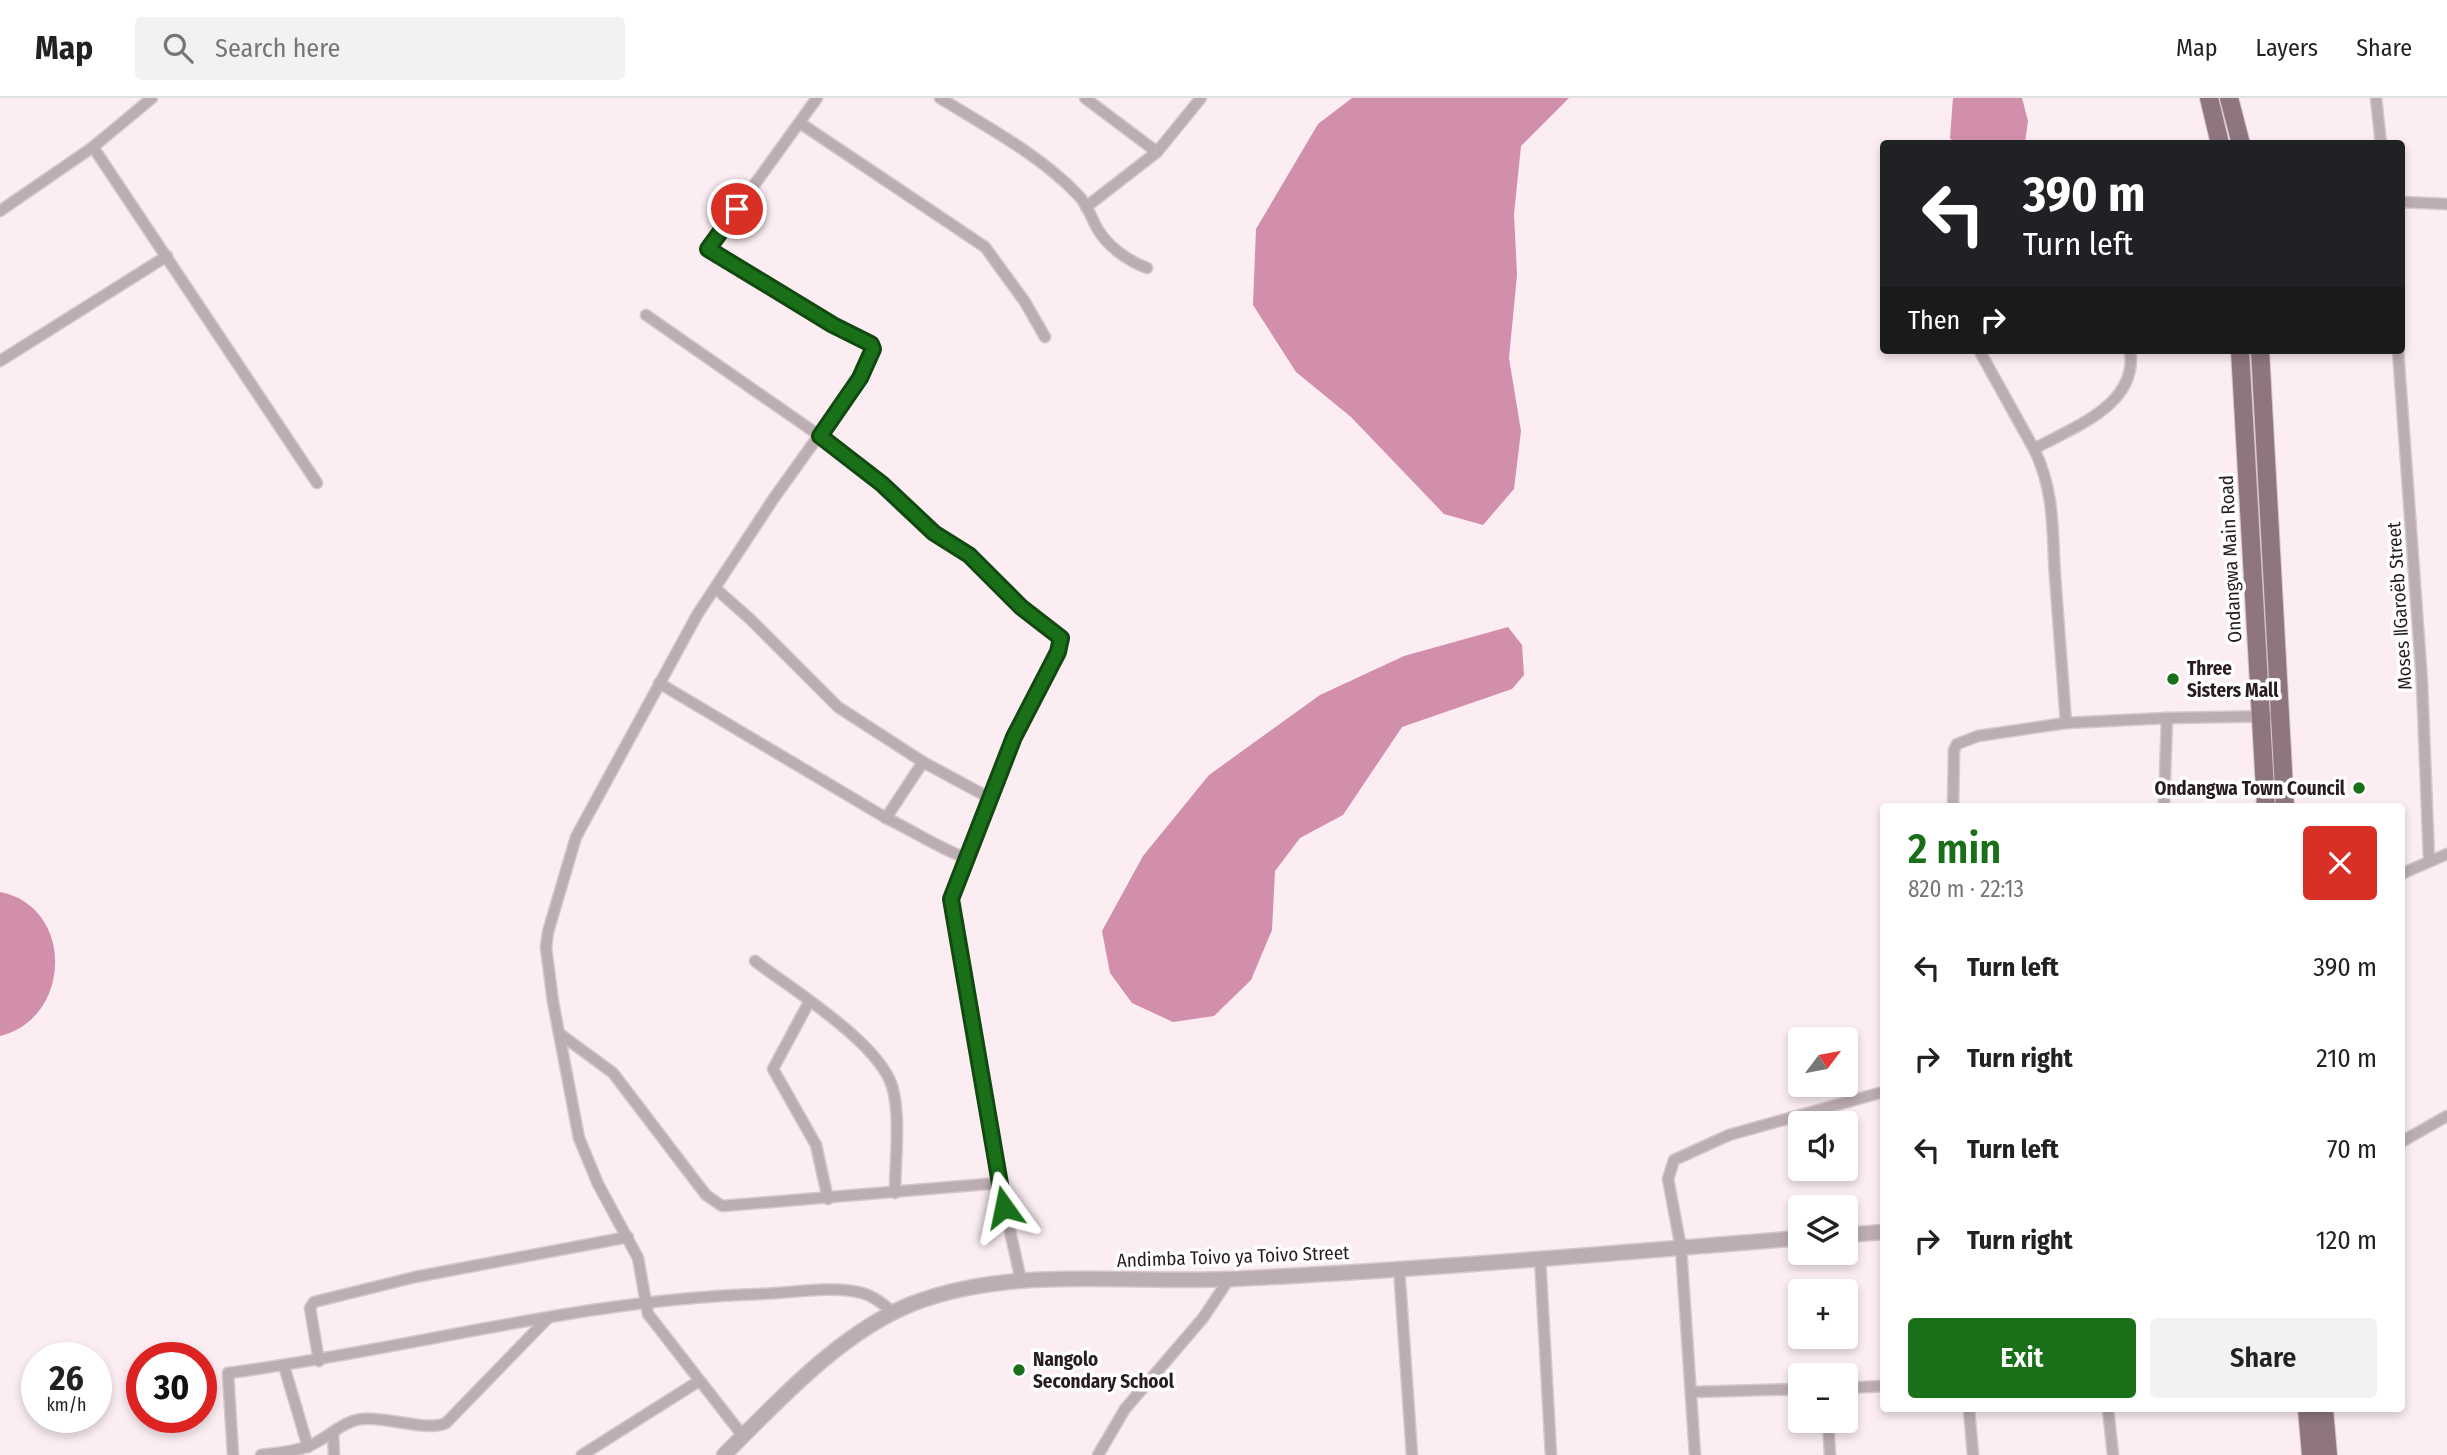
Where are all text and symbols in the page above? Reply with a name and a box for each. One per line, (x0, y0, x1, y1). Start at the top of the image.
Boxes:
search box (135, 17, 625, 80)
text: Map (35, 28, 93, 68)
icon: search (159, 29, 197, 67)
text: Search here (215, 33, 340, 64)
text: Map (2176, 34, 2218, 62)
text: Layers (2256, 34, 2318, 62)
text: Share (2356, 34, 2412, 62)
text: 390 m (2023, 165, 2145, 224)
icon: left (1908, 168, 1999, 259)
pin (707, 179, 767, 239)
icon: arrive (718, 190, 756, 228)
text: Turn left (2023, 225, 2133, 263)
icon: right (1974, 301, 2012, 339)
text: Then (1908, 305, 1960, 336)
street label: Ondangwa Main Road (2215, 475, 2246, 643)
street label: Moses ǁGaroëb Street (2382, 520, 2417, 691)
place label: Three Sisters Mall (2187, 657, 2279, 702)
marker: Three Sisters Mall (2165, 671, 2181, 687)
place label: Ondangwa Town Council (2154, 777, 2346, 800)
marker: Ondangwa Town Council (2351, 780, 2367, 796)
text: 2 min (1908, 824, 2001, 874)
button: close (2303, 826, 2377, 900)
text: 820 m · 22:13 (1908, 875, 2024, 903)
icon: left (1908, 949, 1946, 987)
text: Turn left (1967, 952, 2059, 983)
text: 390 m (2313, 952, 2377, 983)
north arrow (1788, 1027, 1858, 1097)
map controls (1788, 1027, 1858, 1433)
icon: right (1908, 1040, 1946, 1078)
text: Turn right (1967, 1043, 2073, 1074)
text: 210 m (2316, 1043, 2377, 1074)
button: sound (1788, 1111, 1858, 1181)
icon: left (1908, 1131, 1946, 1169)
text: Turn left (1967, 1134, 2059, 1165)
text: 70 m (2327, 1134, 2377, 1165)
position arrow (967, 1170, 1041, 1244)
button: layers (1788, 1195, 1858, 1265)
icon: right (1908, 1222, 1946, 1260)
text: Turn right (1967, 1225, 2073, 1256)
text: 120 m (2316, 1225, 2377, 1256)
street label: Andimba Toivo ya Toivo Street (1116, 1241, 1351, 1272)
button: + (1788, 1279, 1858, 1349)
button: Exit (1908, 1318, 2136, 1398)
button: Share (2150, 1318, 2377, 1398)
speed limit sign: 30 (126, 1342, 217, 1433)
place label: Nangolo Secondary School (1033, 1348, 1175, 1393)
text: 26 (49, 1357, 84, 1399)
marker: Nangolo Secondary School (1011, 1362, 1027, 1378)
button: − (1788, 1363, 1858, 1433)
text: km/h (46, 1394, 87, 1416)

